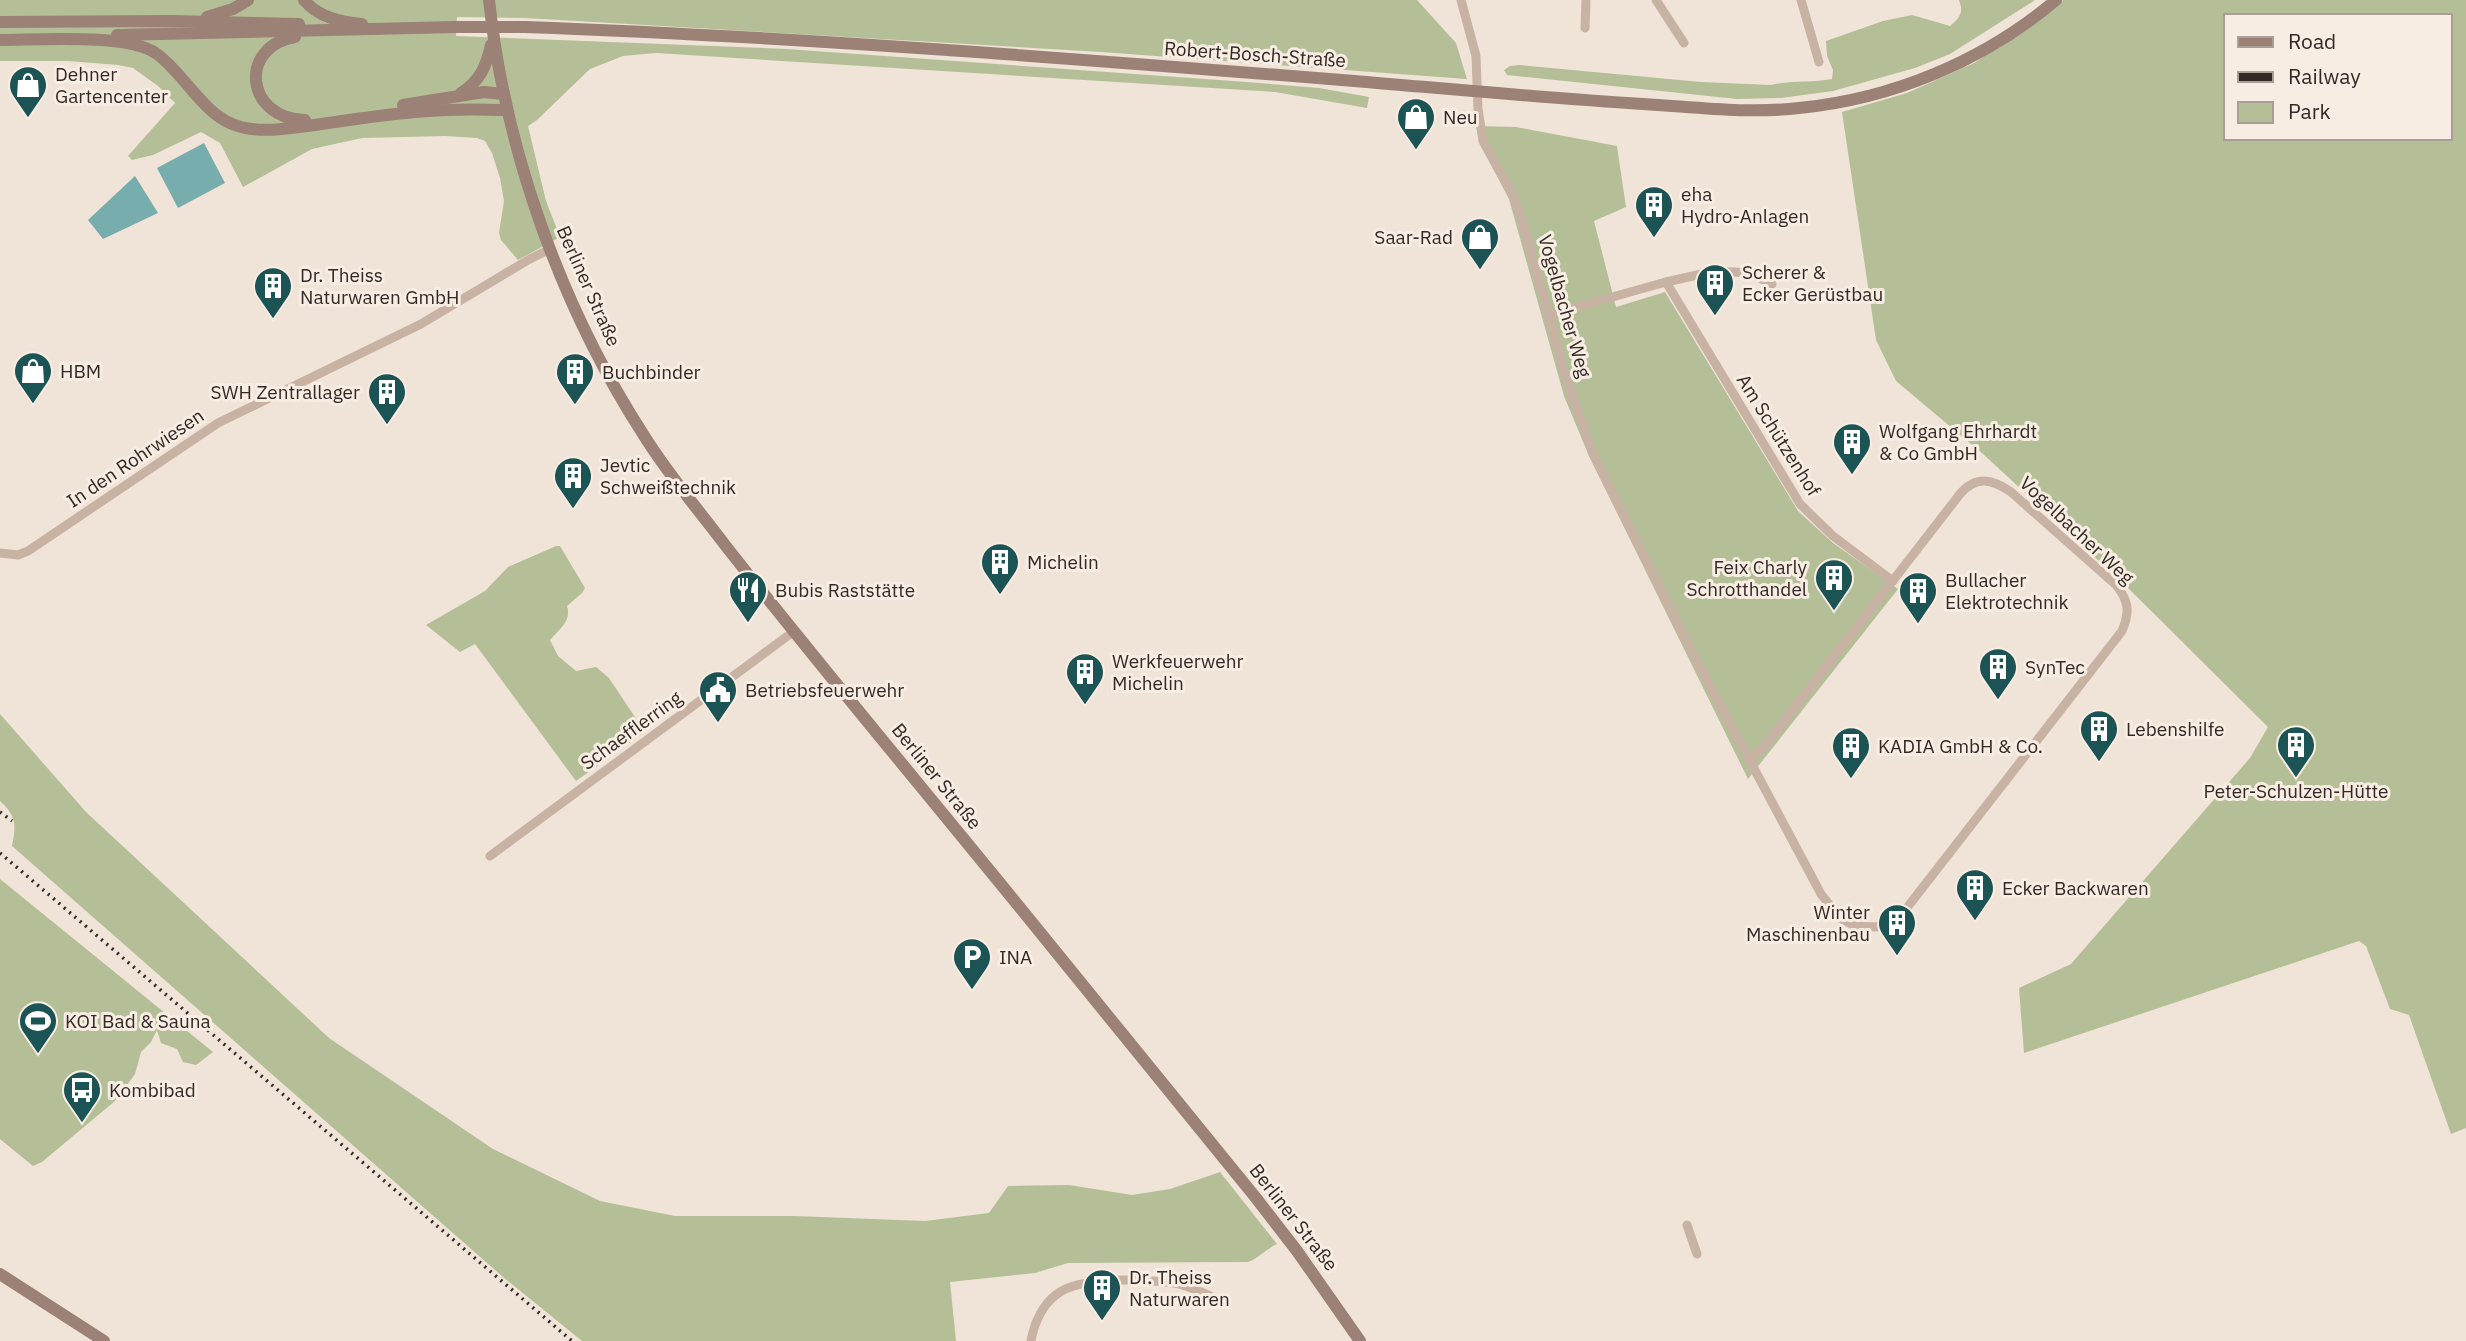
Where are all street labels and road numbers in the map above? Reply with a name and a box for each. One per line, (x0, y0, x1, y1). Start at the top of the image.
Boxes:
street label: Robert-Bosch-Straße (1163, 36, 1347, 72)
street label: Berliner Straße (552, 222, 626, 350)
street label: Vogelbacher Weg (1533, 232, 1597, 380)
street label: Am Schützenhof (1732, 370, 1826, 500)
street label: In den Rohrwiesen (62, 403, 208, 513)
street label: Vogelbacher Weg (2015, 471, 2139, 589)
street label: Schaefflerring (576, 685, 686, 775)
street label: Berliner Straße (887, 718, 987, 834)
street label: Berliner Straße (1245, 1158, 1343, 1276)

